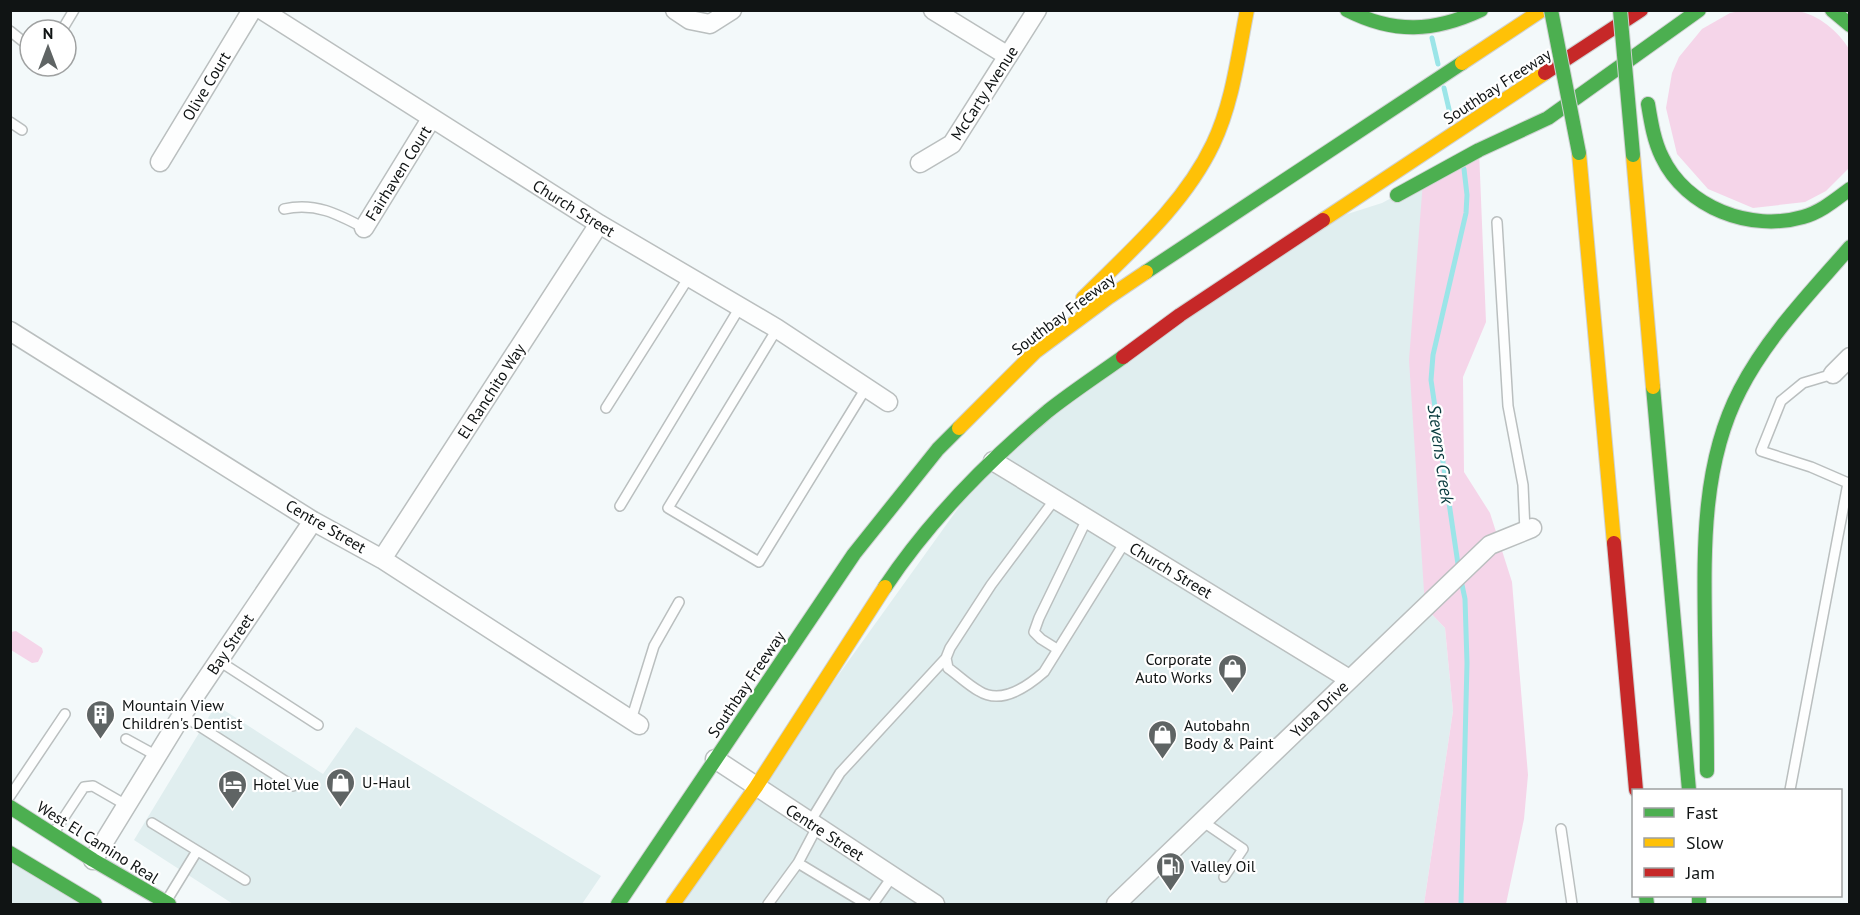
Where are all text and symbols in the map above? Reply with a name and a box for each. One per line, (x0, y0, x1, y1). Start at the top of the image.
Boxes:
north arrow (18, 18, 78, 78)
text: N (43, 23, 53, 43)
street label: McCarty Avenue (946, 42, 1022, 144)
street label: Southbay Freeway (1439, 43, 1555, 128)
street label: Olive Court (178, 47, 235, 124)
street label: Fairhaven Court (361, 121, 436, 224)
street label: Church Street (529, 175, 619, 241)
street label: Southbay Freeway (1007, 268, 1119, 359)
street label: El Ranchito Way (453, 339, 530, 442)
water label: Stevens Creek (1423, 403, 1459, 506)
street label: Centre Street (282, 495, 370, 557)
street label: Church Street (1126, 537, 1217, 603)
street label: Bay Street (202, 609, 258, 678)
street label: Southbay Freeway (703, 626, 789, 741)
place label: Corporate Auto Works (1135, 649, 1212, 687)
shop icon: Corporate Auto Works (1217, 652, 1249, 694)
street label: Yuba Drive (1286, 676, 1352, 742)
place label: Mountain View Children's Dentist (122, 695, 243, 733)
building icon: Mountain View Children's Dentist (85, 698, 117, 740)
place label: Autobahn Body & Paint (1184, 715, 1274, 753)
shop icon: Autobahn Body & Paint (1147, 718, 1179, 760)
shop icon: U-Haul (325, 766, 357, 808)
hotel icon: Hotel Vue (216, 768, 248, 810)
place label: U-Haul (362, 772, 411, 792)
place label: Hotel Vue (253, 774, 319, 794)
legend (1632, 789, 1842, 897)
street label: West El Camino Real (33, 796, 163, 888)
street label: Centre Street (782, 799, 868, 865)
text: Fast (1686, 801, 1718, 824)
text: Slow (1686, 831, 1724, 854)
fuel station icon: Valley Oil (1154, 850, 1186, 892)
place label: Valley Oil (1190, 856, 1256, 876)
text: Jam (1685, 861, 1715, 884)

